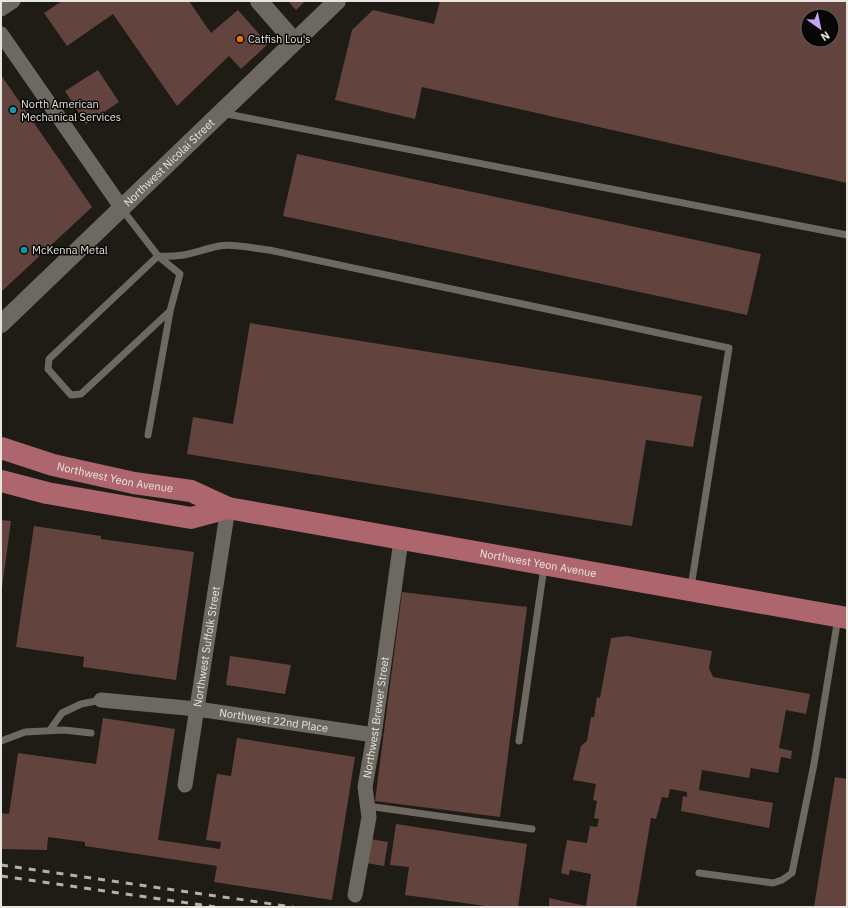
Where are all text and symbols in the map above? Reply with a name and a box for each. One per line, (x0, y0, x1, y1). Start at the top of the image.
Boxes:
north arrow (800, 8, 840, 48)
text: N (818, 28, 833, 44)
place label: Catfish Lou's (248, 32, 311, 46)
marker: Catfish Lou's (235, 34, 245, 44)
place label: North American Mechanical Services (21, 97, 121, 124)
marker: North American Mechanical Services (8, 105, 18, 115)
street label: Northwest Nicolai Street (121, 115, 218, 209)
place label: McKenna Metal (32, 243, 108, 257)
marker: McKenna Metal (19, 245, 29, 255)
street label: Northwest Yeon Avenue (56, 459, 174, 495)
street label: Northwest Yeon Avenue (479, 546, 598, 580)
street label: Northwest Suffolk Street (190, 585, 223, 708)
street label: Northwest Brewer Street (360, 656, 392, 779)
street label: Northwest 22nd Place (218, 705, 329, 735)

